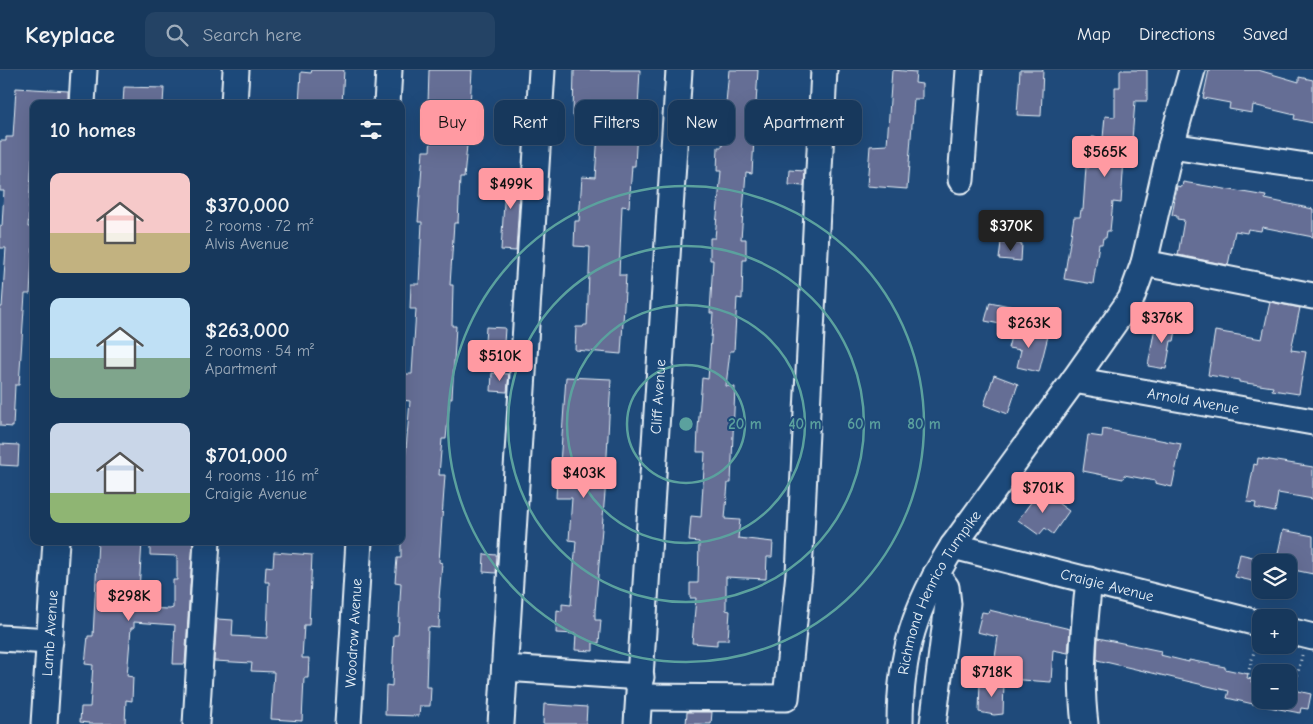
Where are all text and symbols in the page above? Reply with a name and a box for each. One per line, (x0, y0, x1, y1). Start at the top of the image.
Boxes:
search box (145, 12, 495, 57)
text: Keyplace (25, 21, 115, 49)
icon: search (163, 21, 191, 49)
text: Search here (203, 24, 302, 46)
text: Map (1077, 24, 1111, 45)
text: Directions (1139, 24, 1215, 45)
text: Saved (1243, 24, 1288, 45)
chip: Buy (420, 100, 484, 145)
chip: Rent (494, 100, 565, 145)
chip: Filters (575, 100, 658, 145)
chip: New (668, 100, 735, 145)
chip: Apartment (745, 100, 862, 145)
icon: filters (357, 116, 385, 144)
text: 10 homes (50, 118, 136, 142)
pin: $565K (1070, 136, 1140, 178)
text: $565K (1083, 143, 1127, 161)
pin: $499K (476, 168, 546, 210)
text: $499K (490, 175, 532, 193)
icon: home (90, 193, 150, 253)
text: $370,000 (205, 193, 290, 217)
pin: $370K (976, 210, 1046, 252)
text: 2 rooms · 72 m² (205, 217, 314, 235)
text: $370K (990, 217, 1032, 235)
text: Alvis Avenue (205, 235, 289, 253)
pin: $376K (1127, 302, 1197, 344)
pin: $263K (994, 306, 1064, 349)
text: $376K (1141, 309, 1183, 327)
text: $263K (1008, 314, 1050, 332)
icon: home (90, 318, 150, 378)
text: $263,000 (205, 318, 289, 342)
pin: $510K (465, 340, 535, 382)
text: 2 rooms · 54 m² (205, 342, 314, 360)
text: $510K (479, 347, 521, 365)
street label: Cliff Avenue (647, 358, 669, 435)
text: Apartment (205, 360, 277, 378)
street label: Arnold Avenue (1146, 384, 1241, 418)
centre of rings (677, 415, 695, 433)
text: 20 m (728, 415, 762, 433)
text: 40 m (789, 415, 822, 433)
text: 60 m (847, 415, 881, 433)
text: 80 m (907, 415, 941, 433)
icon: home (90, 443, 150, 503)
text: $701,000 (205, 443, 287, 467)
pin: $403K (549, 456, 619, 499)
text: $403K (562, 464, 606, 482)
text: 4 rooms · 116 m² (205, 467, 318, 485)
pin: $701K (1008, 472, 1078, 514)
text: $701K (1022, 479, 1064, 497)
text: Craigie Avenue (205, 485, 307, 503)
street label: Richmond Henrico Turnpike (894, 506, 985, 676)
map controls (1252, 554, 1297, 709)
button: layers (1252, 554, 1297, 599)
street label: Craigie Avenue (1059, 565, 1156, 606)
street label: Woodrow Avenue (341, 578, 366, 688)
pin: $298K (94, 580, 164, 622)
text: $298K (107, 587, 151, 605)
street label: Lamb Avenue (38, 589, 62, 677)
button: + (1252, 609, 1297, 654)
pin: $718K (957, 656, 1027, 698)
text: $718K (972, 663, 1012, 681)
button: − (1252, 664, 1297, 709)

